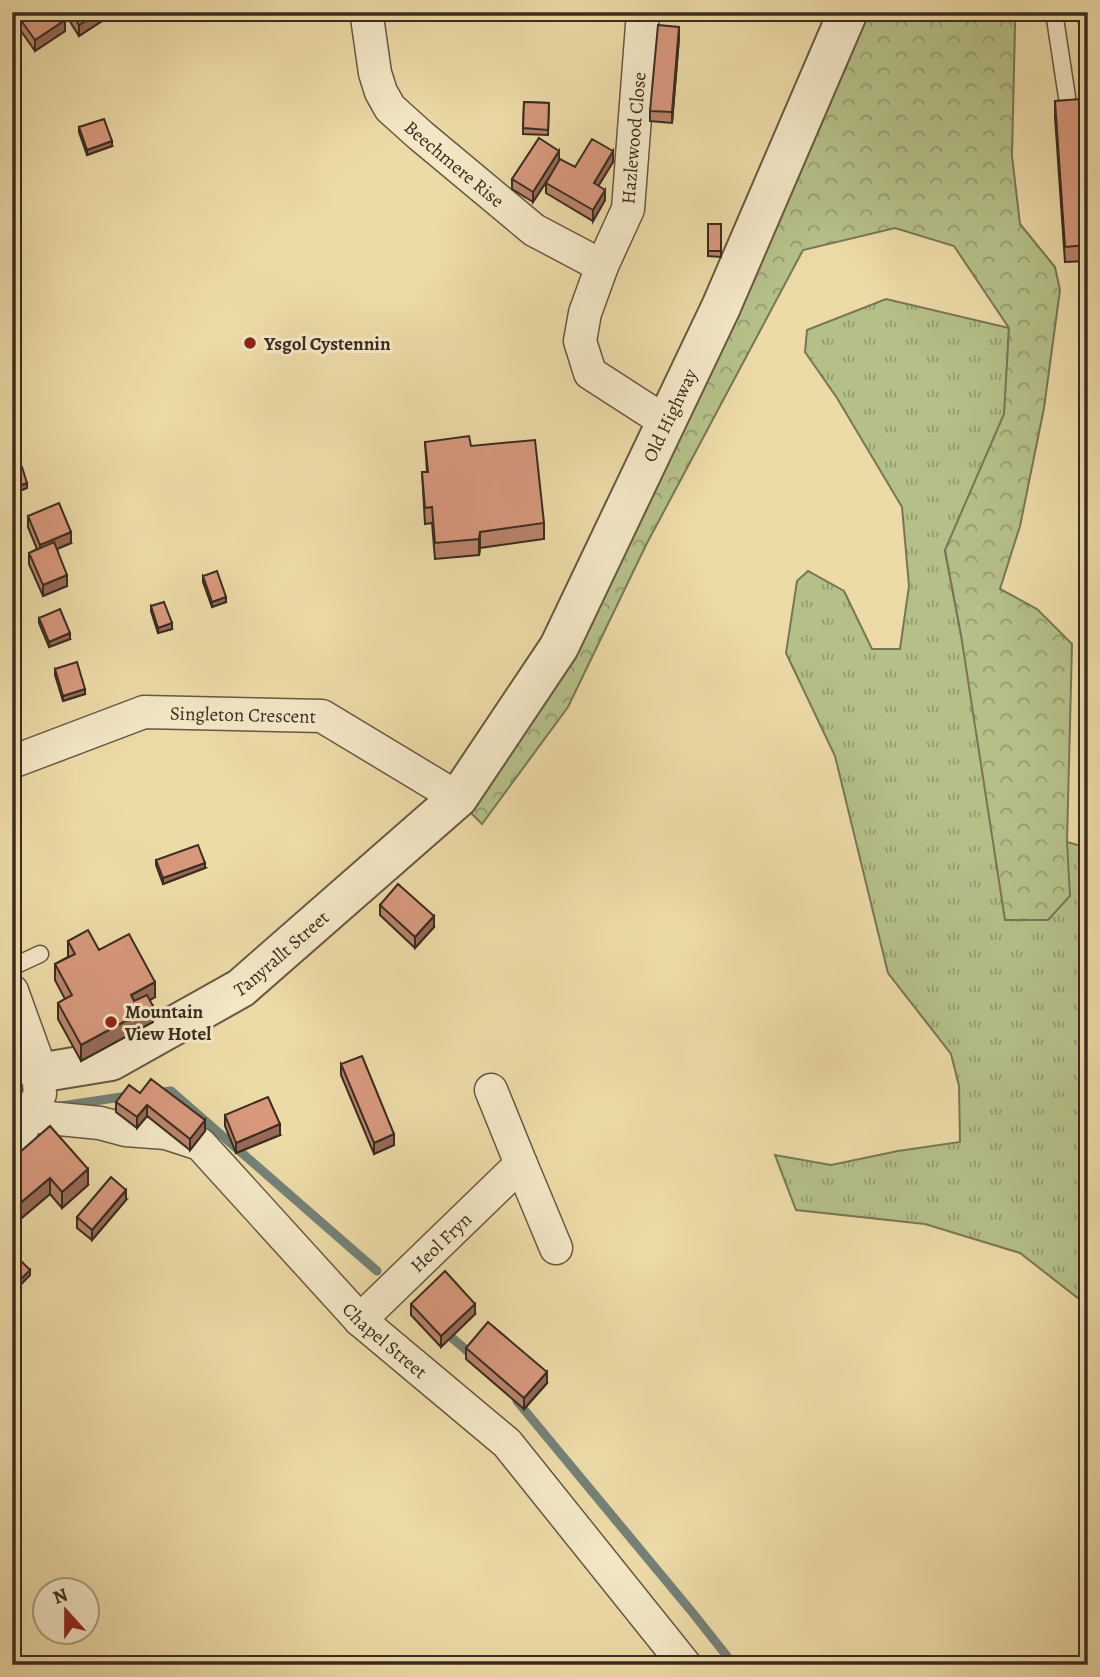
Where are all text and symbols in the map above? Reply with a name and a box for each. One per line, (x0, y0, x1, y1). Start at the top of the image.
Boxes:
street label: Hazlewood Close (615, 71, 653, 205)
street label: Beechmere Rise (398, 115, 509, 214)
place label: Ysgol Cystennin (263, 331, 391, 357)
marker: Ysgol Cystennin (242, 335, 258, 351)
street label: Old Highway (637, 364, 704, 467)
street label: Singleton Crescent (169, 701, 316, 730)
street label: Tanyrallt Street (229, 905, 335, 1003)
place label: Mountain View Hotel (124, 999, 211, 1047)
marker: Mountain View Hotel (103, 1014, 119, 1030)
street label: Heol Fryn (405, 1207, 478, 1279)
street label: Chapel Street (336, 1297, 432, 1385)
north arrow (32, 1576, 102, 1646)
text: N (49, 1581, 72, 1611)

